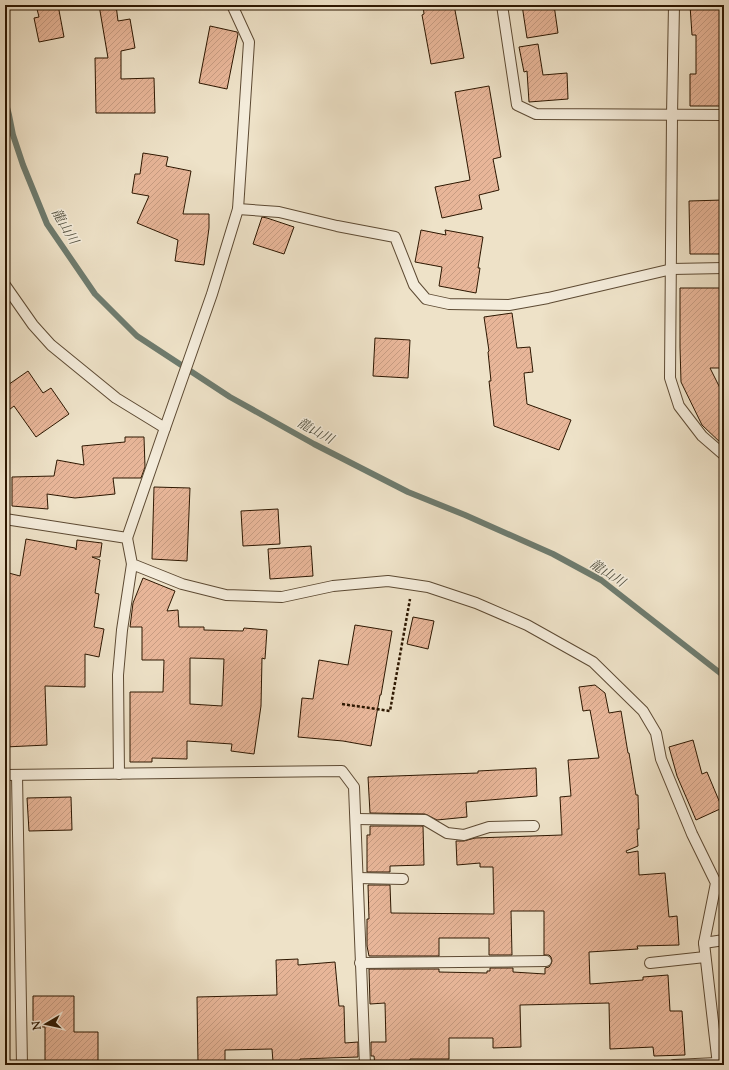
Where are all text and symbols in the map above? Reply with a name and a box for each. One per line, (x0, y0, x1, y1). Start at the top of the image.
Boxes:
water label: 龍山川 (46, 206, 83, 250)
water label: 龍山川 (294, 415, 338, 450)
water label: 龍山川 (586, 556, 630, 593)
north arrow (26, 1004, 66, 1044)
text: N (28, 1020, 46, 1032)

